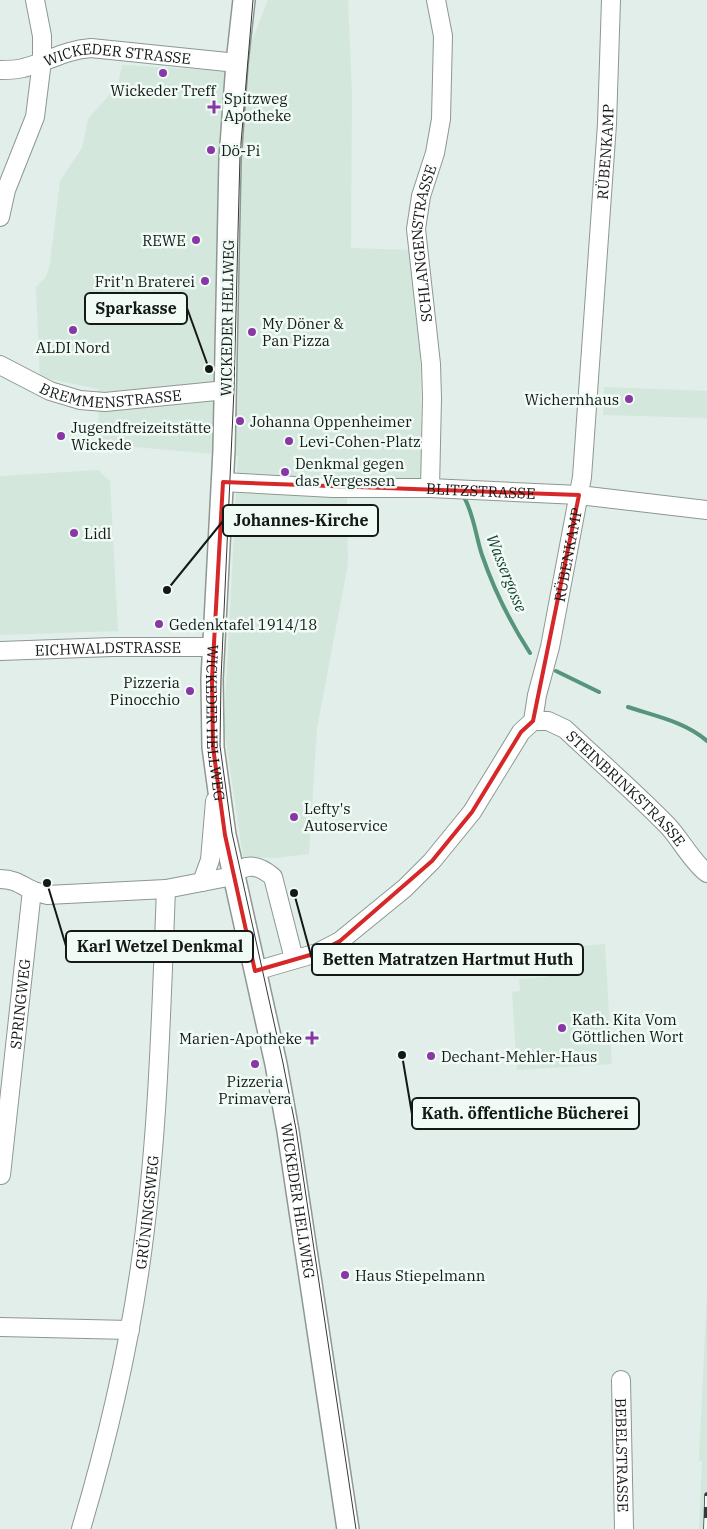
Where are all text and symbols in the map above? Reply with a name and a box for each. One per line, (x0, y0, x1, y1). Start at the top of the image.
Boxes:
street label: WICKEDER STRASSE (41, 38, 192, 70)
marker: Wickeder Treff (157, 67, 169, 79)
place label: Wickeder Treff (110, 81, 217, 100)
place label: Spitzweg Apotheke (224, 89, 291, 125)
marker: Spitzweg Apotheke (208, 101, 220, 113)
street label: RÜBENKAMP (592, 104, 617, 200)
place label: Dö-Pi (221, 141, 261, 160)
marker: Dö-Pi (205, 144, 217, 156)
street label: SCHLANGENSTRASSE (407, 162, 440, 323)
place label: REWE (142, 231, 186, 250)
marker: REWE (190, 234, 202, 246)
street label: WICKEDER HELLWEG (216, 239, 238, 397)
place label: Frit'n Braterei (95, 272, 195, 291)
marker: Frit'n Braterei (199, 275, 211, 287)
callout: Sparkasse (85, 293, 187, 324)
text: Sparkasse (95, 298, 177, 318)
place label: My Döner & Pan Pizza (262, 314, 344, 350)
marker: ALDI Nord (67, 324, 79, 336)
marker: My Döner & Pan Pizza (246, 326, 258, 338)
place label: ALDI Nord (36, 338, 110, 357)
street label: BREMMENSTRASSE (37, 378, 183, 412)
place label: Wichernhaus (525, 390, 619, 409)
marker: Wichernhaus (623, 393, 635, 405)
place label: Johanna Oppenheimer (250, 412, 412, 431)
marker: Johanna Oppenheimer (234, 415, 246, 427)
place label: Jugendfreizeitstätte Wickede (71, 418, 211, 454)
marker: Jugendfreizeitstätte Wickede (55, 430, 67, 442)
place label: Levi-Cohen-Platz (299, 432, 421, 451)
marker: Levi-Cohen-Platz (283, 435, 295, 447)
place label: Denkmal gegen das Vergessen (295, 454, 405, 490)
marker: Denkmal gegen das Vergessen (279, 466, 291, 478)
street label: BLITZSTRASSE (426, 478, 536, 502)
callout: Johannes-Kirche (223, 505, 378, 536)
street label: RÜBENKAMP (549, 506, 586, 603)
text: Johannes-Kirche (233, 510, 369, 530)
place label: Lidl (84, 524, 111, 543)
marker: Lidl (68, 527, 80, 539)
water label: Wassergosse (482, 531, 532, 615)
place label: Gedenktafel 1914/18 (169, 615, 317, 634)
marker: Gedenktafel 1914/18 (153, 618, 165, 630)
street label: EICHWALDSTRASSE (34, 637, 181, 659)
street label: WICKEDER HELLWEG (202, 644, 230, 802)
place label: Pizzeria Pinocchio (110, 673, 180, 709)
marker: Pizzeria Pinocchio (184, 685, 196, 697)
street label: STEINBRINKSTRASSE (563, 726, 690, 850)
place label: Lefty's Autoservice (304, 799, 388, 835)
marker: Lefty's Autoservice (288, 811, 300, 823)
callout: Karl Wetzel Denkmal (66, 931, 253, 962)
text: Karl Wetzel Denkmal (77, 936, 243, 956)
callout: Betten Matratzen Hartmut Huth (312, 944, 583, 975)
text: Betten Matratzen Hartmut Huth (323, 949, 573, 969)
street label: SPRINGWEG (5, 958, 34, 1050)
place label: Kath. Kita Vom Göttlichen Wort (572, 1010, 684, 1046)
marker: Kath. Kita Vom Göttlichen Wort (556, 1022, 568, 1034)
place label: Marien-Apotheke (179, 1029, 302, 1048)
marker: Marien-Apotheke (306, 1032, 318, 1044)
place label: Dechant-Mehler-Haus (441, 1047, 597, 1066)
marker: Dechant-Mehler-Haus (425, 1050, 437, 1062)
marker: Pizzeria Primavera (249, 1058, 261, 1070)
place label: Pizzeria Primavera (218, 1072, 292, 1108)
callout: Kath. öffentliche Bücherei (412, 1098, 639, 1129)
text: Kath. öffentliche Bücherei (421, 1103, 629, 1123)
street label: WICKEDER HELLWEG (277, 1121, 320, 1280)
street label: GRÜNINGSWEG (130, 1154, 162, 1271)
place label: Haus Stiepelmann (355, 1266, 486, 1285)
marker: Haus Stiepelmann (339, 1269, 351, 1281)
street label: BEBELSTRASSE (612, 1398, 633, 1512)

